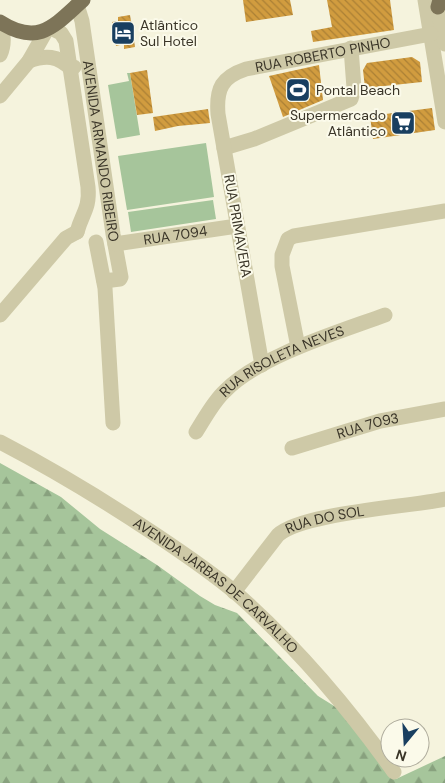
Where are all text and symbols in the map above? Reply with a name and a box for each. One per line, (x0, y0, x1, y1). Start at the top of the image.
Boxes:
place label: Atlântico Sul Hotel (140, 16, 198, 50)
hotel icon: Atlântico Sul Hotel (110, 20, 136, 46)
street label: RUA ROBERTO PINHO (254, 33, 392, 76)
street label: AVENIDA ARMANDO RIBEIRO (79, 59, 123, 243)
sports icon: Pontal Beach (285, 77, 311, 103)
place label: Pontal Beach (316, 81, 400, 99)
place label: Supermercado Atlântico (290, 106, 386, 140)
supermarket icon: Supermercado Atlântico (390, 110, 416, 136)
street label: RUA PRIMAVERA (220, 173, 256, 279)
street label: RUA 7094 (142, 221, 209, 249)
street label: RUA RISOLETA NEVES (215, 321, 346, 401)
street label: RUA 7093 (334, 409, 400, 443)
street label: RUA DO SOL (282, 502, 365, 538)
street label: AVENIDA JARBAS DE CARVALHO (130, 513, 302, 657)
north arrow (380, 718, 430, 768)
text: N (393, 745, 409, 766)

